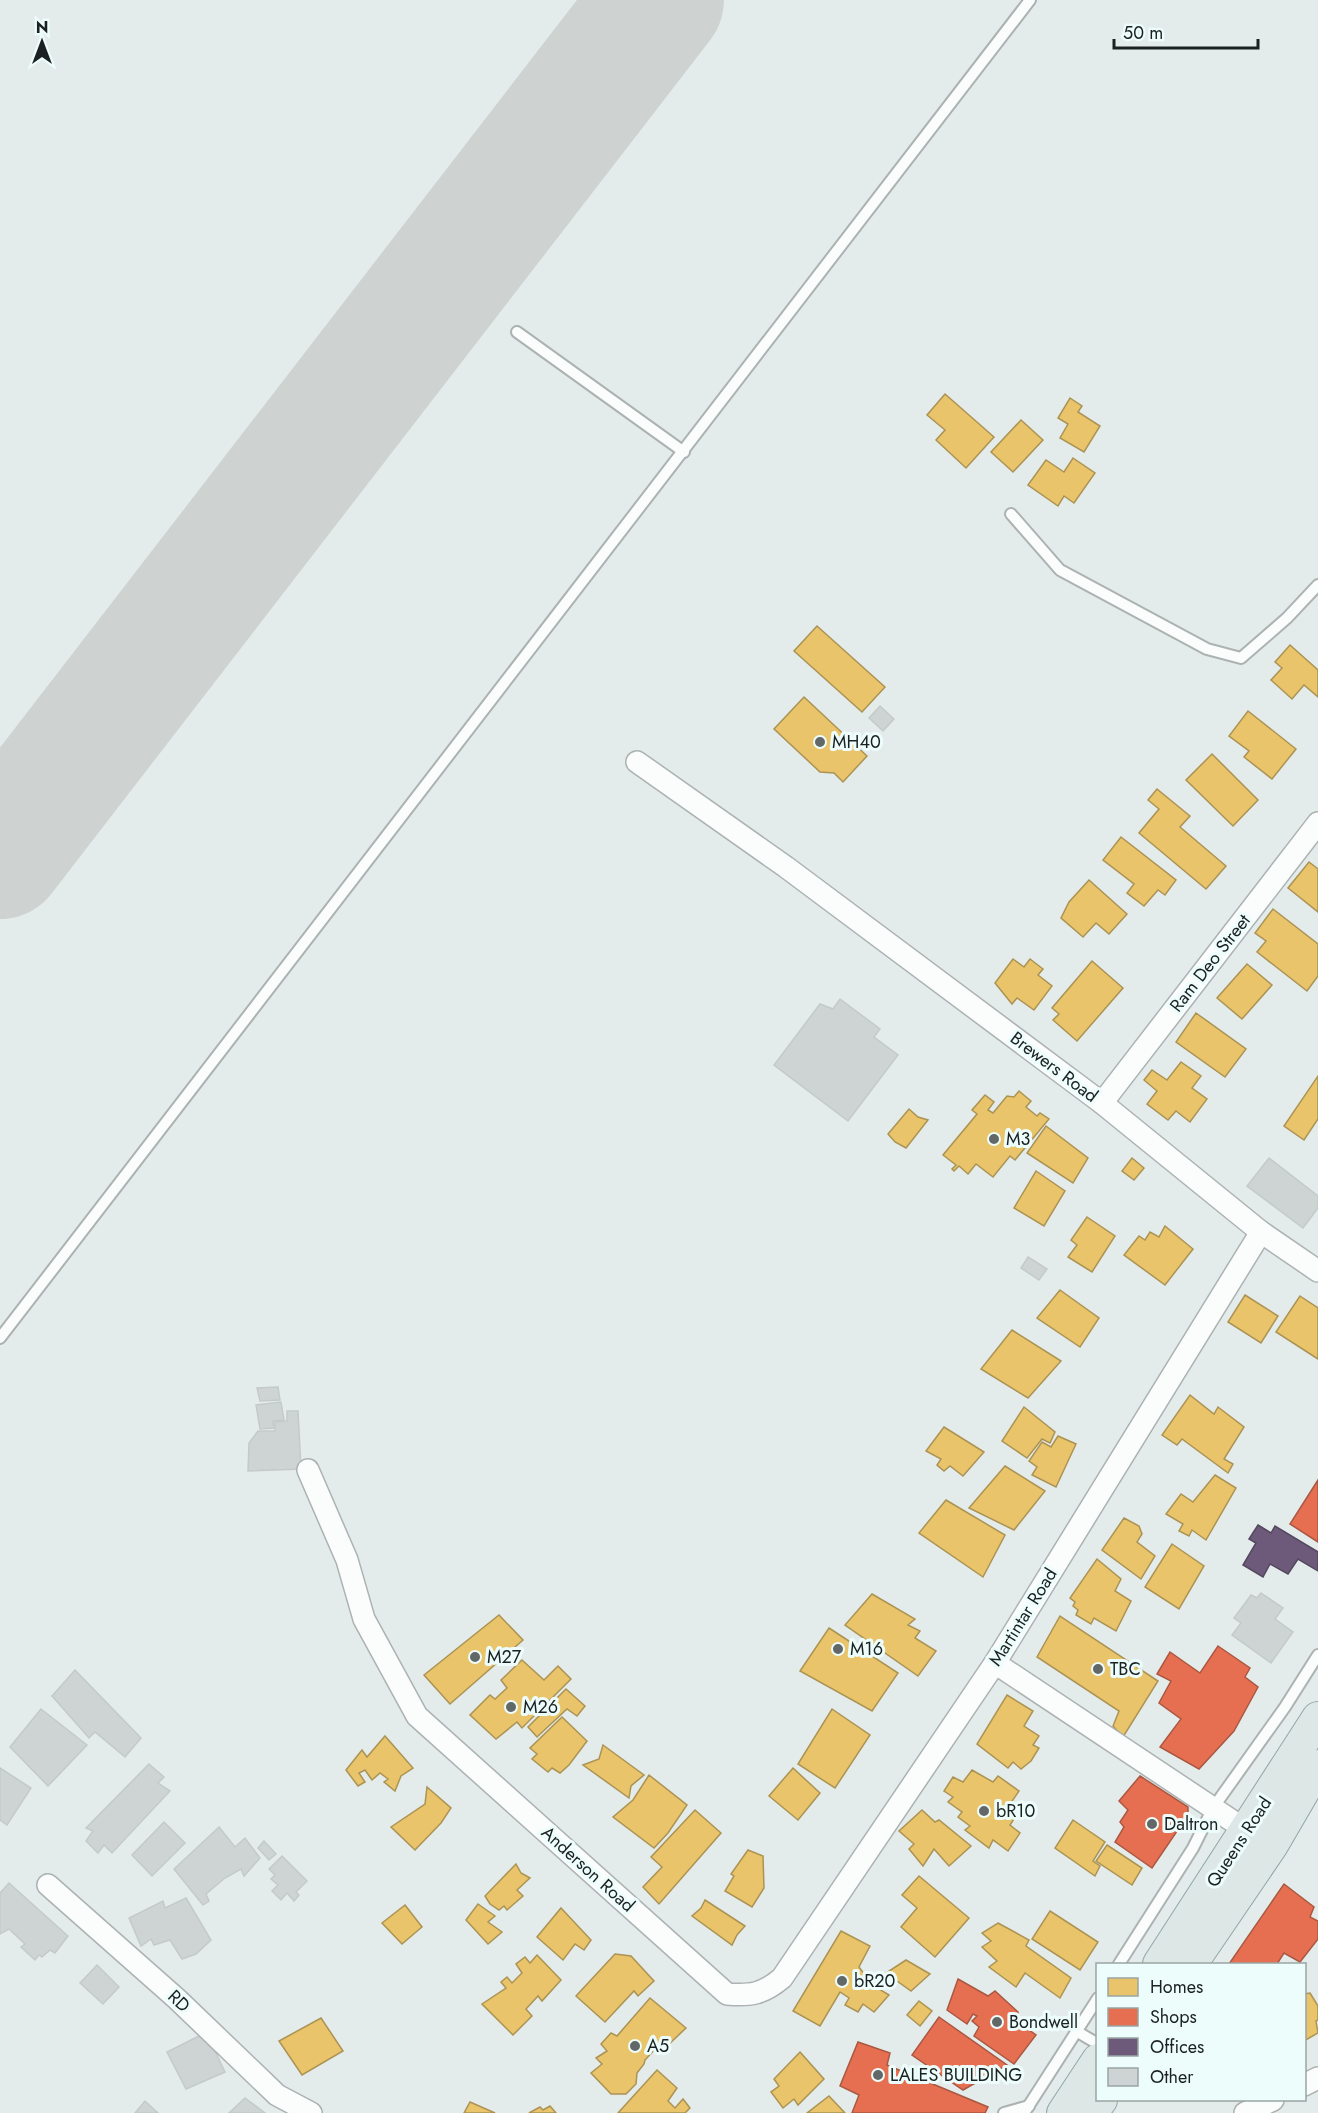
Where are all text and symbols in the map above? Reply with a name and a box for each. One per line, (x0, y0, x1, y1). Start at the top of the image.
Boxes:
north arrow (12, 12, 72, 72)
scale bar (1114, 12, 1258, 50)
text: N (36, 16, 48, 39)
text: 50 m (1123, 20, 1163, 46)
place label: MH40 (832, 729, 881, 755)
marker: MH40 (813, 735, 827, 749)
street label: Ram Deo Street (1163, 908, 1257, 1017)
street label: Brewers Road (1005, 1025, 1103, 1109)
place label: M3 (1006, 1126, 1031, 1152)
marker: M3 (987, 1132, 1001, 1146)
street label: Martintar Road (982, 1563, 1064, 1671)
place label: M16 (850, 1636, 883, 1662)
marker: M16 (831, 1642, 845, 1656)
place label: M27 (487, 1644, 522, 1670)
marker: M27 (468, 1650, 482, 1664)
place label: TBC (1110, 1656, 1141, 1682)
marker: TBC (1091, 1662, 1105, 1676)
place label: M26 (523, 1694, 558, 1720)
marker: M26 (504, 1700, 518, 1714)
street label: Queens Road (1200, 1792, 1278, 1892)
place label: bR10 (996, 1798, 1035, 1824)
marker: bR10 (977, 1804, 991, 1818)
place label: Daltron (1164, 1811, 1219, 1837)
marker: Daltron (1145, 1817, 1159, 1831)
street label: Anderson Road (536, 1820, 640, 1918)
legend (1096, 1963, 1306, 2101)
place label: bR20 (854, 1968, 896, 1994)
marker: bR20 (835, 1974, 849, 1988)
text: Homes (1150, 1974, 1203, 2000)
street label: RD (162, 1984, 196, 2018)
text: Shops (1150, 2004, 1197, 2030)
place label: Bondwell (1009, 2009, 1078, 2035)
marker: Bondwell (990, 2015, 1004, 2029)
place label: A5 (647, 2033, 669, 2059)
text: Offices (1150, 2034, 1204, 2060)
marker: A5 (628, 2039, 642, 2053)
place label: LALES BUILDING (890, 2062, 1022, 2088)
text: Other (1150, 2064, 1194, 2090)
marker: LALES BUILDING (871, 2068, 885, 2082)

